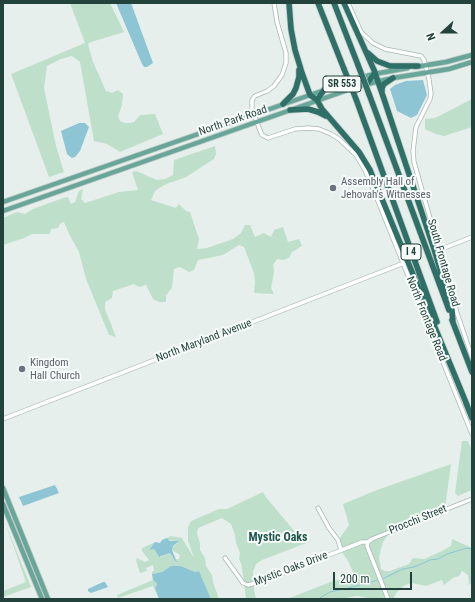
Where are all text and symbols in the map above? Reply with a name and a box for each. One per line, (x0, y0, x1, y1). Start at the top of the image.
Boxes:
north arrow (423, 12, 463, 52)
text: N (424, 31, 439, 42)
road number: SR 553 (323, 76, 361, 92)
street label: North Park Road (197, 103, 269, 139)
place label: Assembly Hall of Jehovah's Witnesses (341, 175, 431, 201)
marker: Assembly Hall of Jehovah's Witnesses (328, 183, 338, 193)
street label: South Frontage Road (424, 218, 462, 308)
road number: I 4 (401, 244, 421, 260)
street label: North Frontage Road (403, 275, 449, 363)
street label: North Maryland Avenue (154, 317, 254, 365)
place label: Kingdom Hall Church (30, 356, 80, 382)
marker: Kingdom Hall Church (17, 364, 27, 374)
street label: Procchi Street (387, 502, 449, 538)
district label: Mystic Oaks (249, 531, 307, 545)
street label: Mystic Oaks Drive (252, 549, 330, 589)
scale bar (335, 564, 414, 590)
text: 200 m (340, 572, 370, 586)

